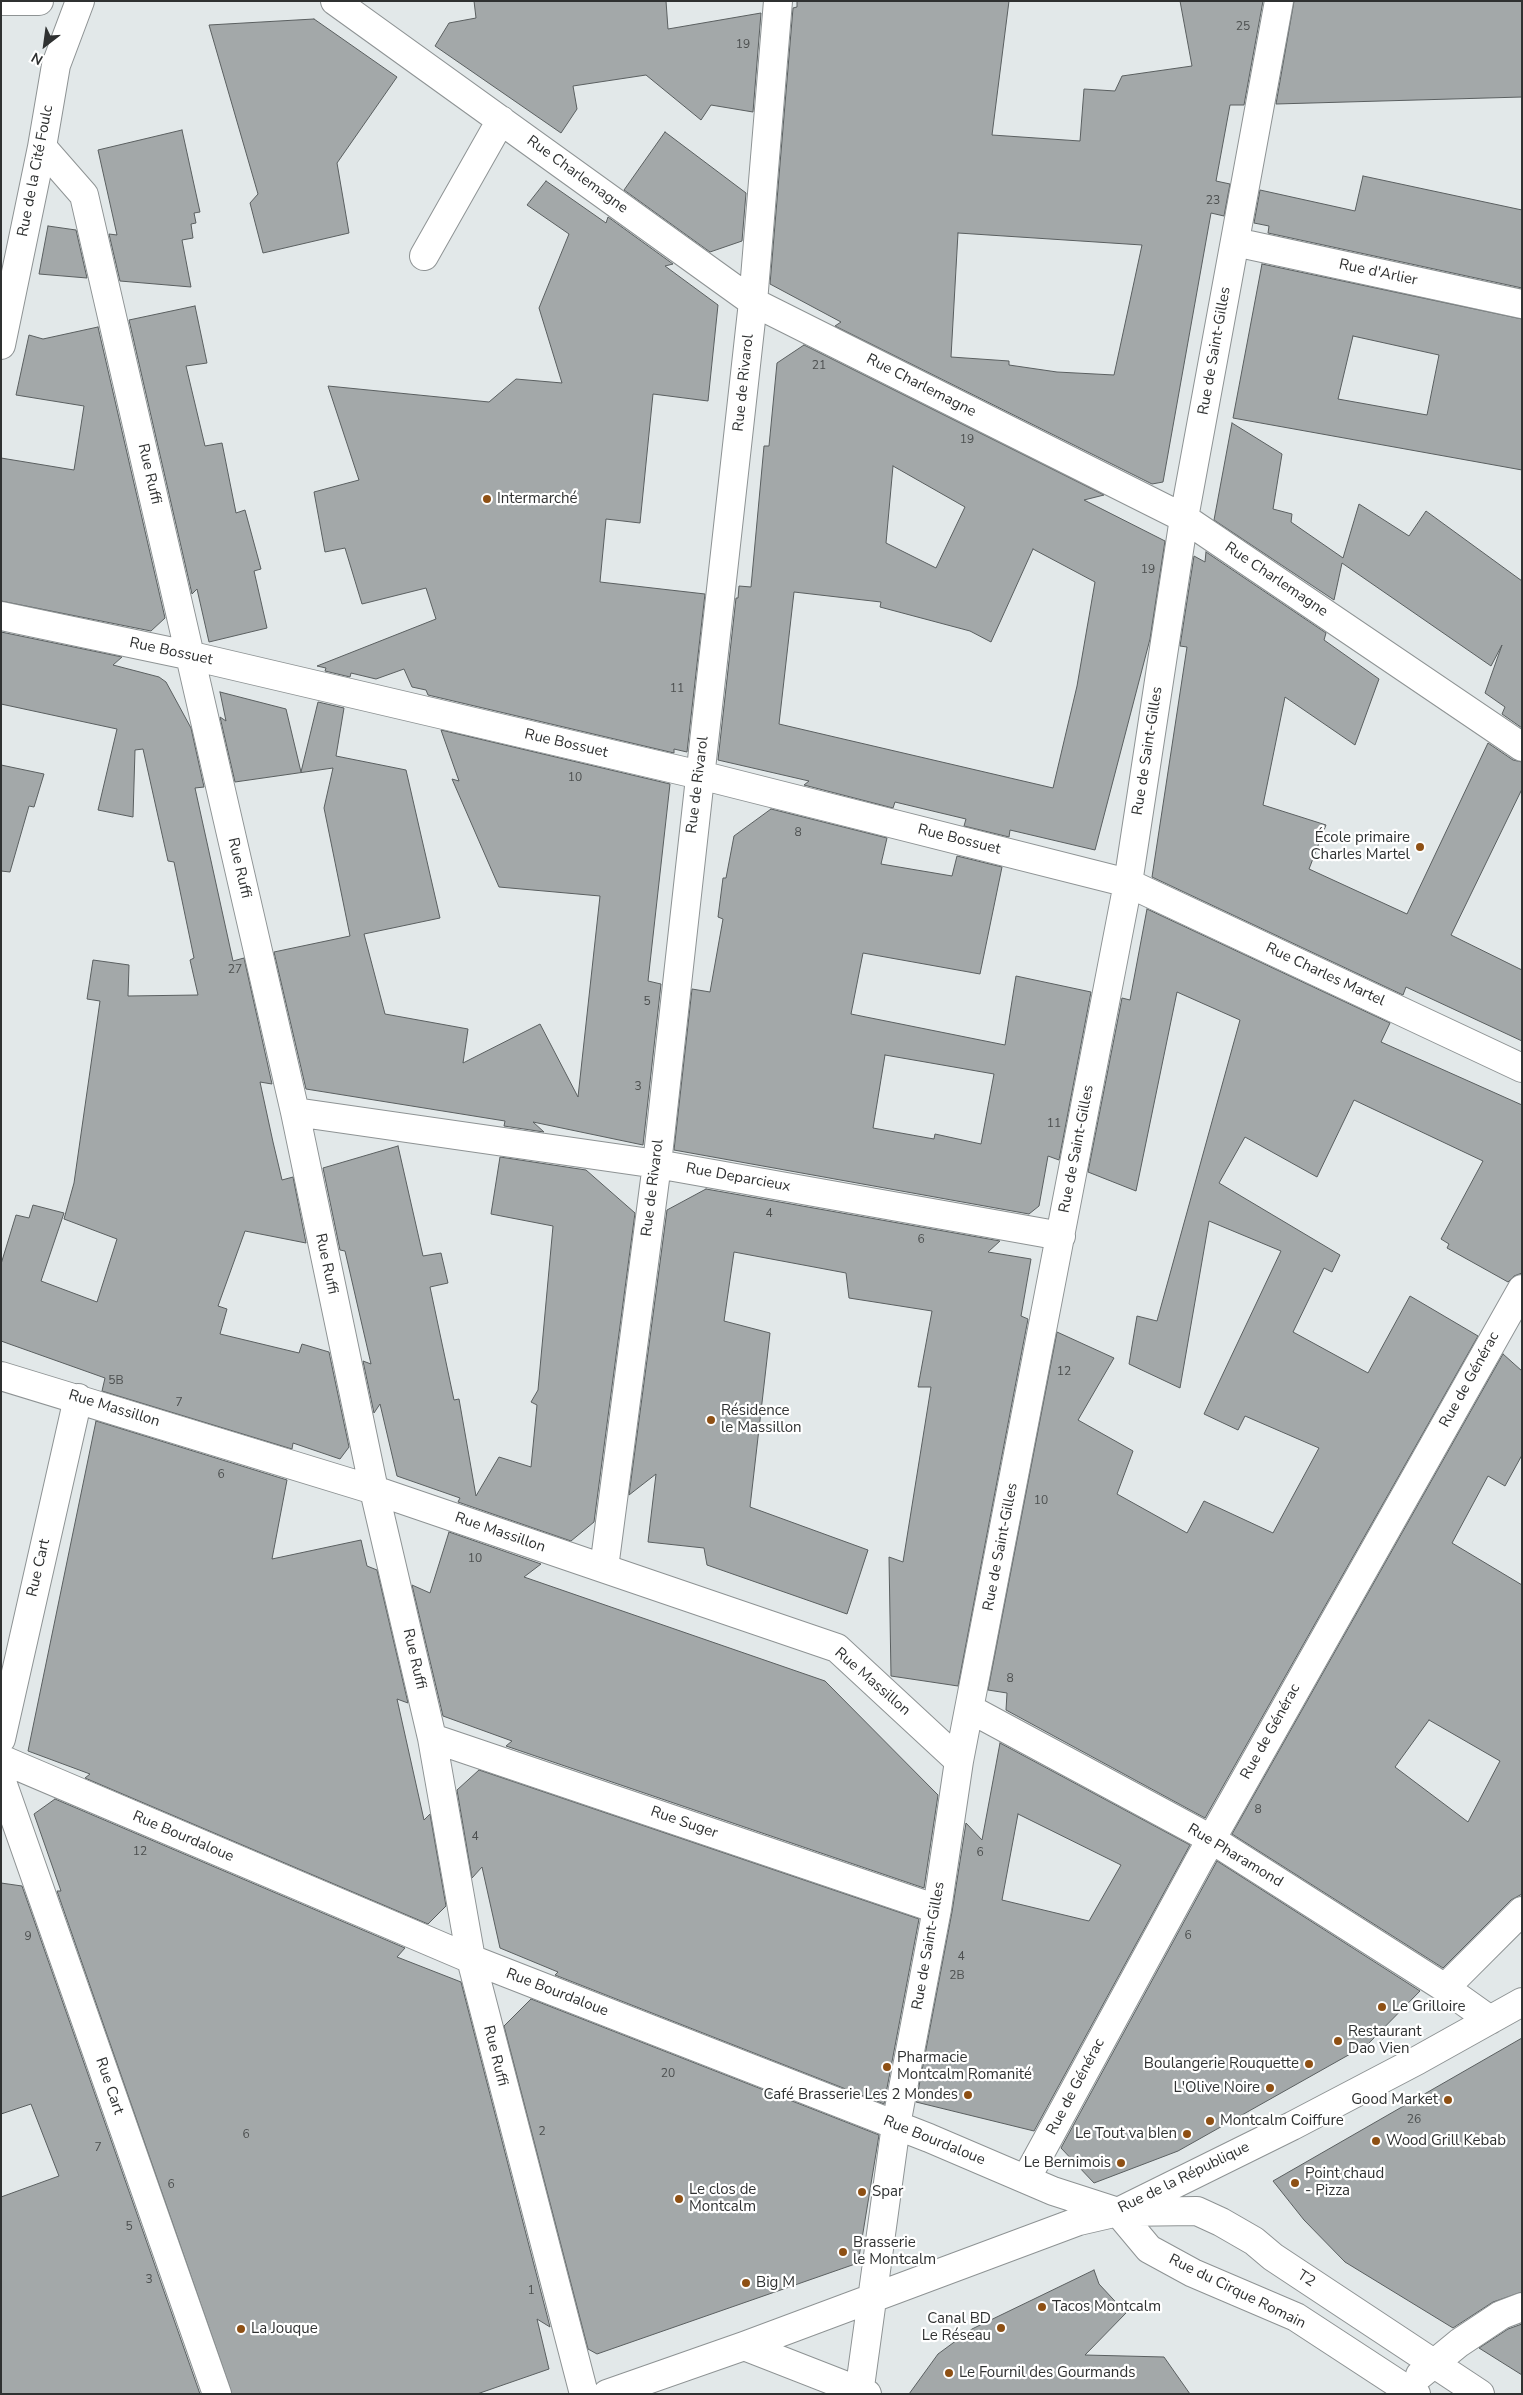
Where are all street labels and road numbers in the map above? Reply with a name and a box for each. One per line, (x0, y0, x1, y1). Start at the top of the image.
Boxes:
street label: Rue de la Cité Foulc (14, 104, 58, 238)
street label: Rue Charlemagne (523, 132, 631, 218)
street label: Rue d'Arlier (1337, 256, 1419, 290)
street label: Rue de Saint-Gilles (1195, 285, 1235, 417)
street label: Rue de Rivarol (730, 333, 758, 433)
street label: Rue Charlemagne (863, 351, 979, 421)
street label: Rue Ruffi (133, 442, 165, 506)
street label: Rue Charlemagne (1221, 539, 1331, 621)
street label: Rue Bossuet (128, 634, 214, 670)
street label: Rue de Saint-Gilles (1129, 685, 1167, 817)
street label: Rue Bossuet (523, 726, 609, 762)
street label: Rue de Rivarol (683, 735, 713, 835)
street label: Rue Bossuet (916, 821, 1002, 859)
street label: Rue Ruffi (223, 836, 255, 900)
street label: Rue Charles Martel (1262, 939, 1388, 1011)
street label: Rue de Saint-Gilles (1056, 1084, 1098, 1214)
street label: Rue de Rivarol (638, 1138, 668, 1238)
street label: Rue Deparcieux (684, 1160, 792, 1196)
street label: Rue Ruffi (311, 1232, 341, 1296)
street label: Rue de Générac (1436, 1329, 1504, 1431)
street label: Rue Massillon (66, 1387, 162, 1431)
street label: Rue de Saint-Gilles (980, 1482, 1022, 1612)
street label: Rue Massillon (452, 1509, 548, 1557)
street label: Rue Cart (24, 1537, 54, 1599)
street label: Rue Ruffi (398, 1627, 430, 1691)
street label: Rue Massillon (830, 1644, 914, 1720)
street label: Rue de Générac (1237, 1681, 1305, 1783)
street label: Rue Suger (648, 1803, 720, 1843)
street label: Rue Bourdaloue (130, 1808, 236, 1866)
street label: Rue Pharamond (1184, 1820, 1286, 1892)
street label: Rue de Saint-Gilles (909, 1880, 949, 2012)
street label: Rue Bourdaloue (503, 1965, 611, 2021)
street label: Rue Ruffi (479, 2024, 511, 2088)
street label: Rue de Générac (1043, 2036, 1109, 2138)
street label: Rue Cart (91, 2055, 127, 2117)
street label: Rue Bourdaloue (880, 2112, 988, 2170)
street label: Rue de la République (1115, 2138, 1253, 2218)
street label: Rue du Cirque Romain (1166, 2251, 1308, 2333)
street label: T2 (1294, 2267, 1318, 2291)

